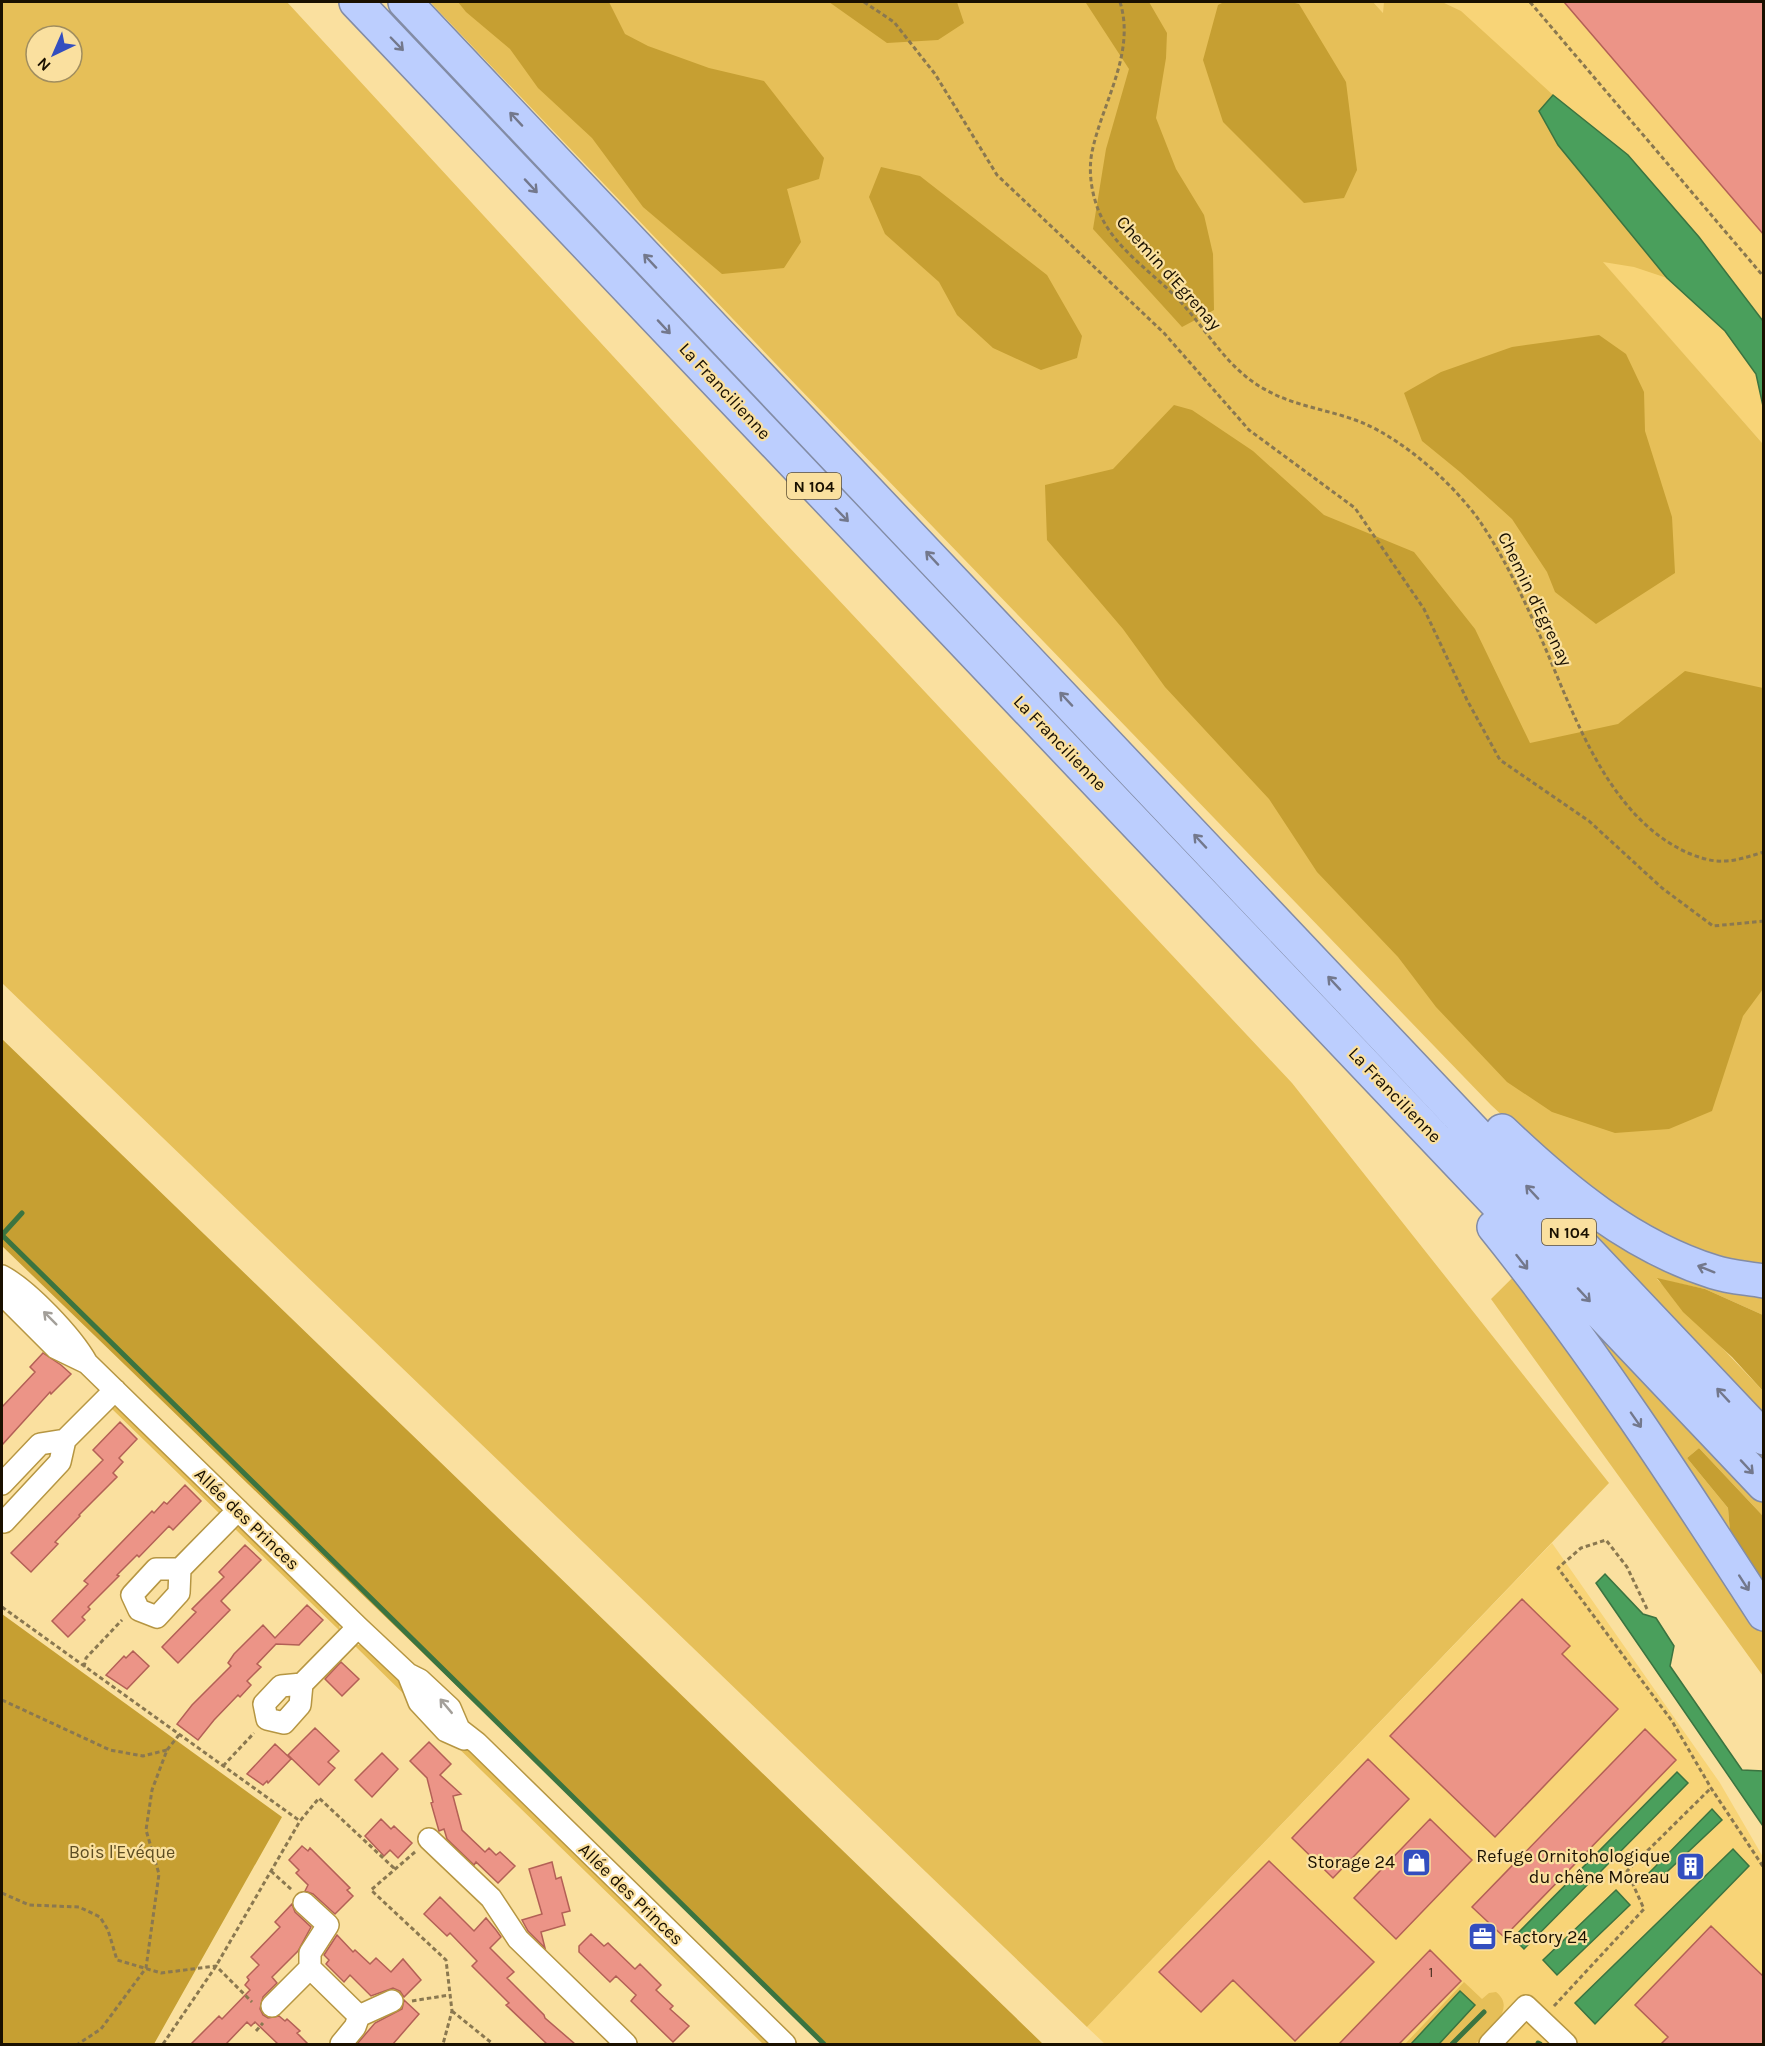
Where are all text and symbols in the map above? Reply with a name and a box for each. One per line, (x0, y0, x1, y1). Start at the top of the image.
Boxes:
north arrow (24, 24, 84, 84)
one-way arrow (390, 36, 404, 51)
text: N (33, 54, 55, 75)
one-way arrow (509, 111, 523, 126)
one-way arrow (523, 178, 538, 193)
street label: Chemin d'Egrenay (1112, 211, 1227, 335)
one-way arrow (643, 254, 657, 269)
one-way arrow (657, 320, 672, 335)
street label: La Francilienne (674, 338, 776, 444)
road number: N 104 (787, 473, 841, 499)
one-way arrow (835, 507, 849, 522)
street label: Chemin d'Egrenay (1493, 528, 1577, 670)
one-way arrow (925, 550, 939, 565)
street label: La Francilienne (1009, 691, 1111, 795)
one-way arrow (1059, 692, 1073, 707)
one-way arrow (1193, 834, 1207, 849)
one-way arrow (1327, 975, 1341, 990)
street label: La Francilienne (1344, 1043, 1446, 1147)
one-way arrow (1524, 1185, 1539, 1200)
road number: N 104 (1542, 1219, 1596, 1245)
one-way arrow (1515, 1254, 1528, 1270)
one-way arrow (1698, 1263, 1716, 1274)
one-way arrow (1577, 1287, 1591, 1302)
one-way arrow (43, 1311, 58, 1326)
one-way arrow (1717, 1388, 1731, 1403)
one-way arrow (1630, 1411, 1642, 1427)
one-way arrow (1740, 1459, 1754, 1474)
street label: Allée des Princes (190, 1463, 304, 1575)
one-way arrow (1737, 1574, 1750, 1591)
one-way arrow (439, 1698, 452, 1714)
street label: Allée des Princes (574, 1838, 688, 1950)
park label: Bois l'Evéque (69, 1841, 175, 1863)
place label: Refuge Ornitohologique du chêne Moreau (1476, 1845, 1670, 1888)
shop icon: Storage 24 (1400, 1846, 1432, 1878)
building icon: Refuge Ornitohologique du chêne Moreau (1675, 1850, 1707, 1882)
place label: Storage 24 (1307, 1851, 1395, 1873)
office icon: Factory 24 (1466, 1921, 1498, 1953)
place label: Factory 24 (1503, 1926, 1587, 1948)
house number: 1 (1429, 1963, 1433, 1981)

